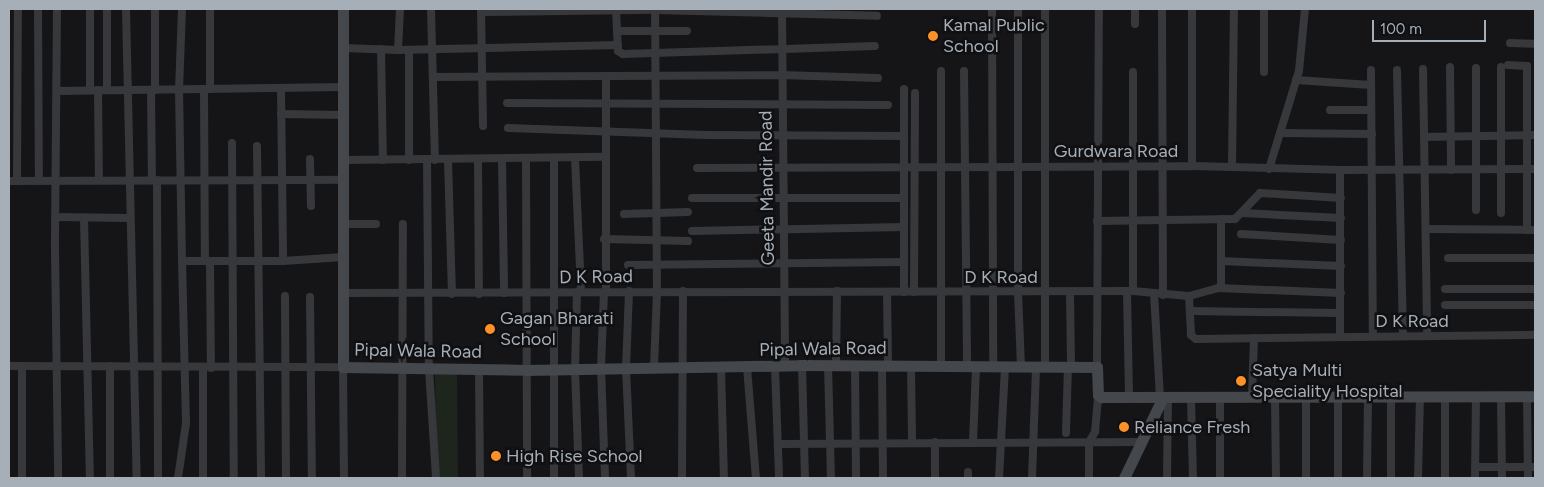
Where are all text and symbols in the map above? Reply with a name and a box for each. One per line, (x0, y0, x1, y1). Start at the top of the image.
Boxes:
scale bar (1374, 10, 1488, 42)
place label: Kamal Public School (943, 15, 1045, 58)
text: 100 m (1380, 20, 1422, 38)
marker: Kamal Public School (927, 30, 939, 42)
street label: Geeta Mandir Road (755, 110, 779, 266)
street label: Gurdwara Road (1054, 140, 1178, 162)
street label: D K Road (559, 266, 633, 288)
street label: D K Road (964, 266, 1038, 288)
place label: Gagan Bharati School (500, 308, 614, 350)
street label: D K Road (1375, 310, 1449, 332)
marker: Gagan Bharati School (484, 323, 496, 335)
street label: Pipal Wala Road (759, 337, 887, 361)
street label: Pipal Wala Road (354, 339, 482, 363)
place label: Satya Multi Speciality Hospital (1252, 360, 1403, 402)
marker: Satya Multi Speciality Hospital (1234, 374, 1248, 388)
place label: Reliance Fresh (1134, 416, 1250, 438)
marker: Reliance Fresh (1118, 421, 1130, 433)
place label: High Rise School (506, 445, 643, 467)
marker: High Rise School (490, 450, 502, 462)

